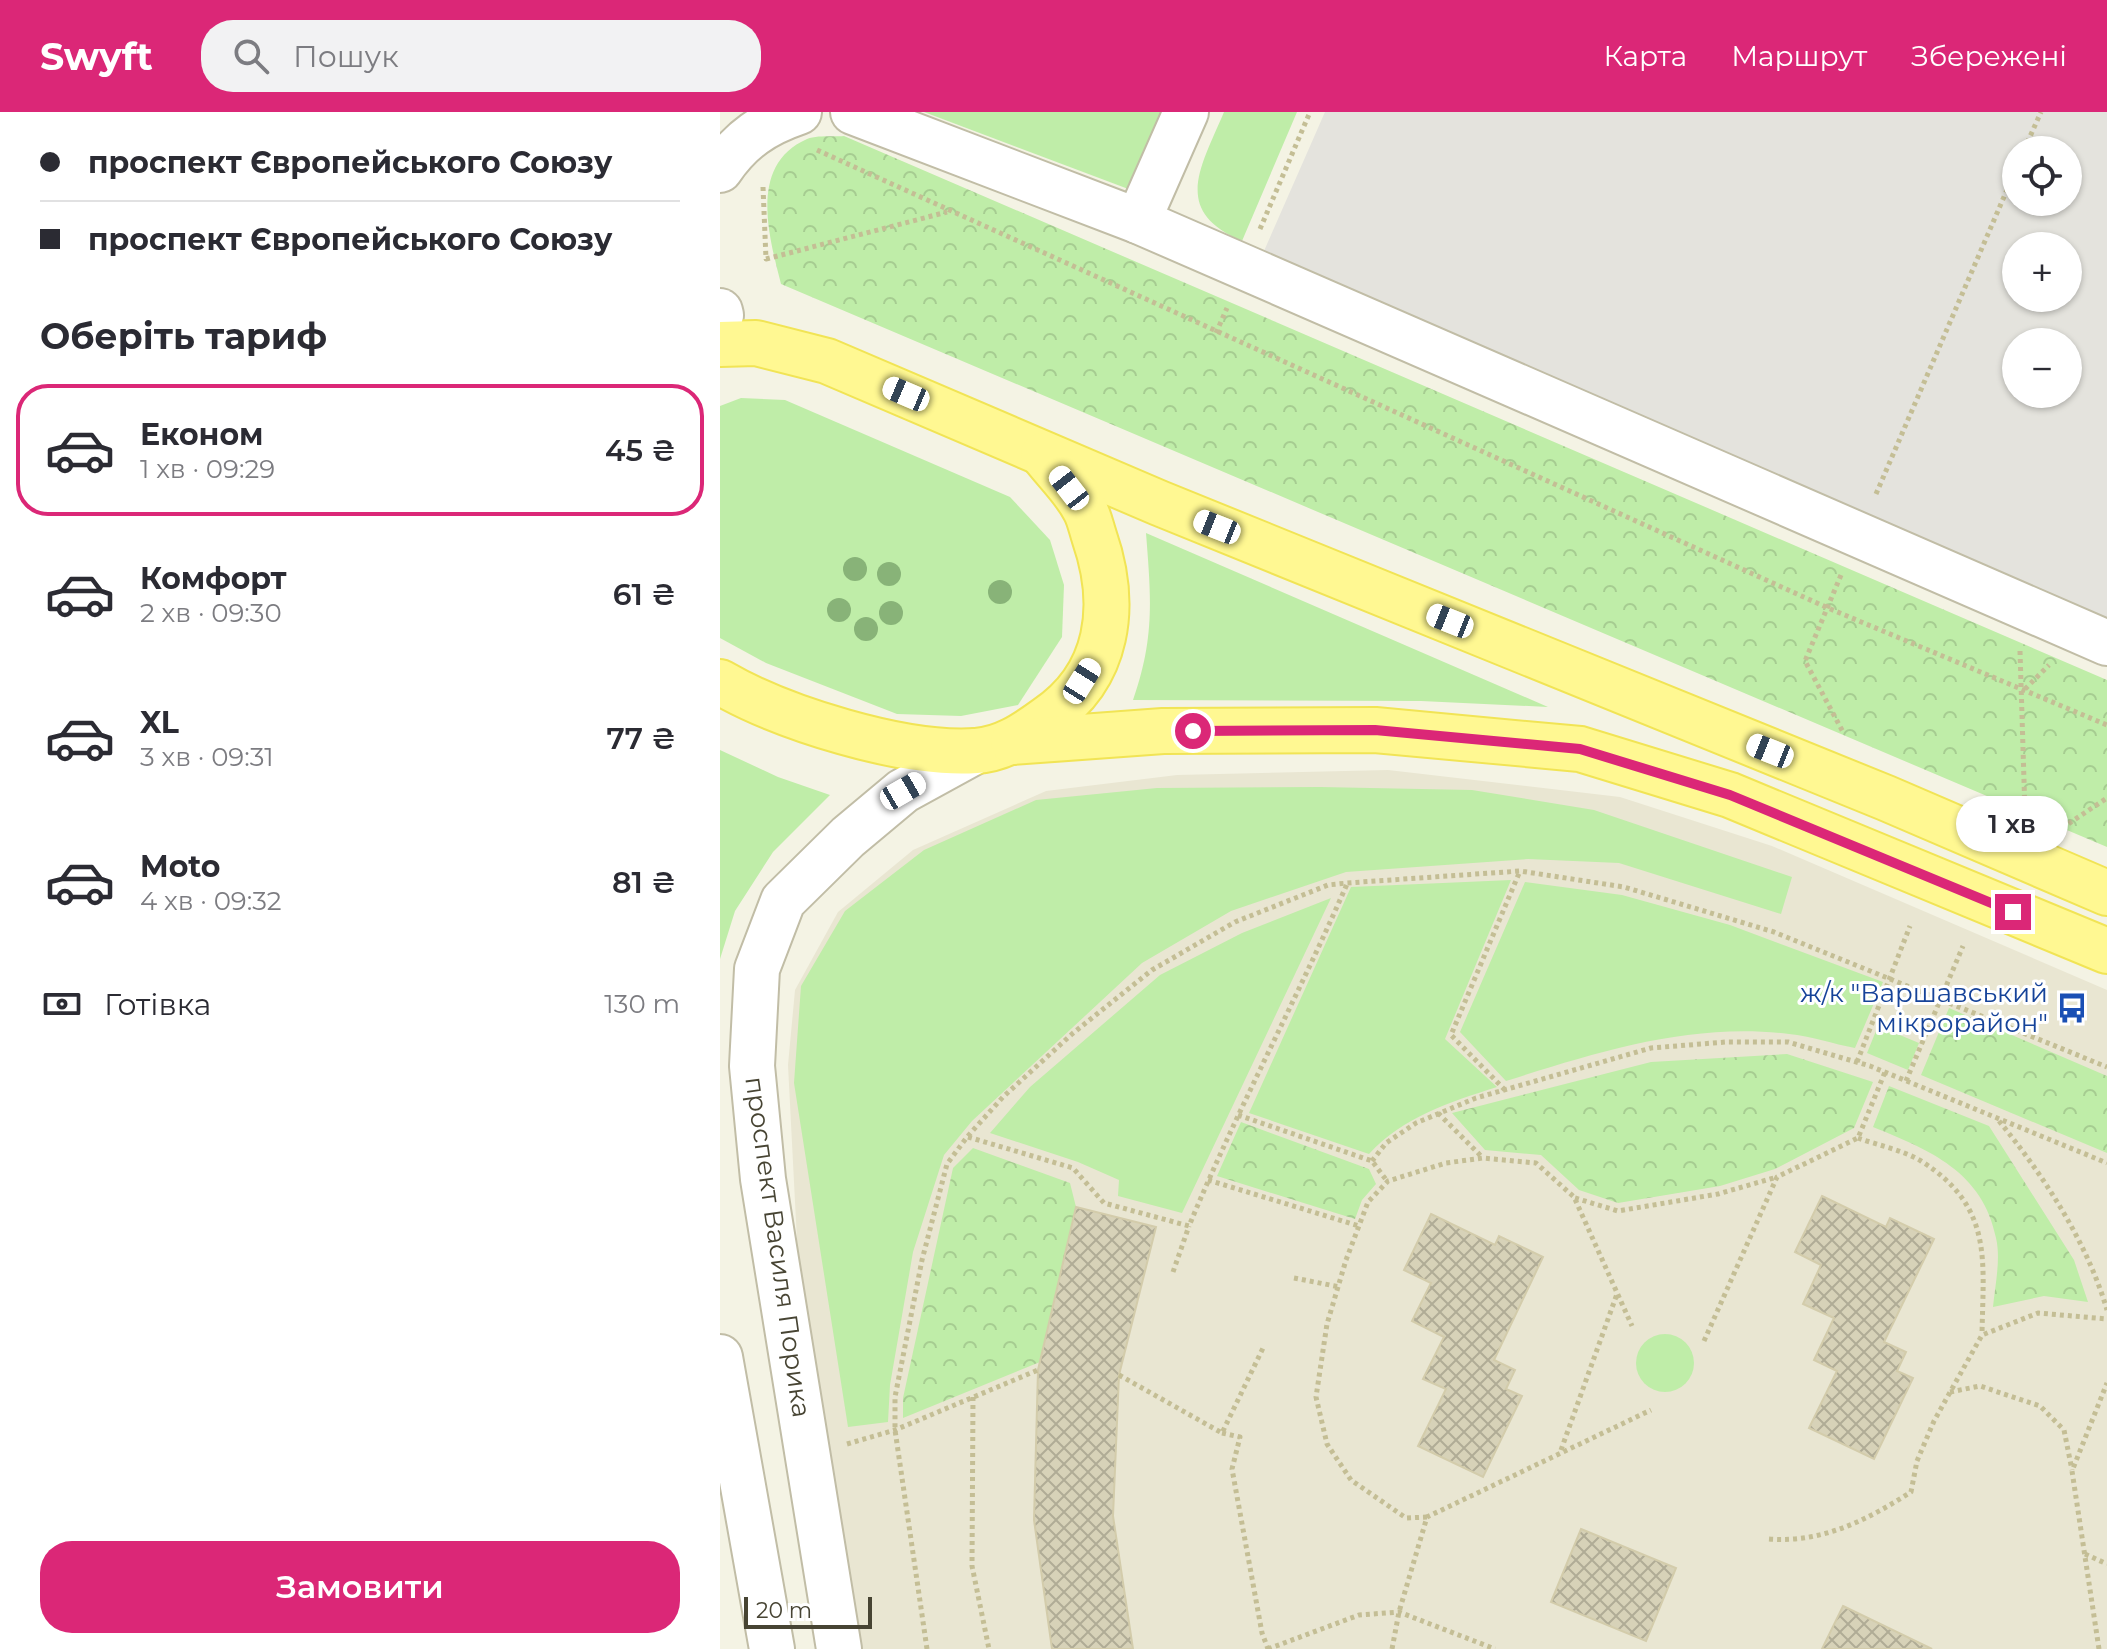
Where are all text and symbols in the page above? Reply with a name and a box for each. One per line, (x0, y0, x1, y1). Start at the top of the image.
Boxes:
search box (201, 20, 761, 92)
text: Swyft (40, 33, 153, 80)
icon: search (229, 34, 273, 78)
text: Пошук (293, 38, 399, 75)
text: Карта (1603, 39, 1687, 73)
text: Маршрут (1731, 39, 1867, 73)
text: Збережені (1911, 39, 2067, 73)
map controls (2002, 136, 2082, 408)
button: locate (2002, 136, 2082, 216)
text: проспект Європейського Союзу (88, 144, 612, 181)
text: проспект Європейського Союзу (88, 221, 612, 258)
button: + (2002, 232, 2082, 312)
text: Оберіть тариф (40, 314, 327, 358)
button: − (2002, 328, 2082, 408)
car (879, 374, 933, 414)
icon: car (44, 414, 116, 486)
text: Економ (140, 416, 264, 453)
text: 45 ₴ (605, 432, 676, 469)
text: 1 хв · 09:29 (140, 453, 275, 485)
car (1045, 462, 1093, 514)
car (1190, 507, 1244, 547)
icon: car (44, 558, 116, 630)
text: Комфорт (140, 560, 287, 597)
text: 61 ₴ (613, 576, 676, 613)
text: 2 хв · 09:30 (140, 597, 282, 629)
car (1423, 601, 1477, 641)
car (1059, 654, 1105, 708)
icon: car (44, 702, 116, 774)
text: XL (140, 704, 179, 741)
route start (1175, 713, 1211, 749)
text: 77 ₴ (606, 720, 676, 757)
car (1743, 731, 1797, 771)
text: 3 хв · 09:31 (140, 741, 274, 773)
car (876, 769, 930, 813)
callout: 1 хв (1957, 796, 2069, 852)
text: 1 хв (1988, 808, 2036, 840)
icon: car (44, 846, 116, 918)
text: Moto (140, 848, 221, 885)
text: 81 ₴ (612, 864, 676, 901)
text: 4 хв · 09:32 (140, 885, 282, 917)
route end (1995, 894, 2031, 930)
place label: ж/к "Варшавський мікрорайон" (1800, 977, 2048, 1039)
icon: cash (40, 982, 84, 1026)
text: Готівка (104, 986, 211, 1023)
text: 130 m (604, 988, 680, 1020)
bus stop icon: ж/к "Варшавський мікрорайон" (2055, 991, 2089, 1025)
street label: проспект Василя Порика (738, 1074, 818, 1420)
button: Замовити (40, 1541, 680, 1633)
scale bar (744, 1593, 872, 1629)
text: 20 m (756, 1597, 812, 1624)

